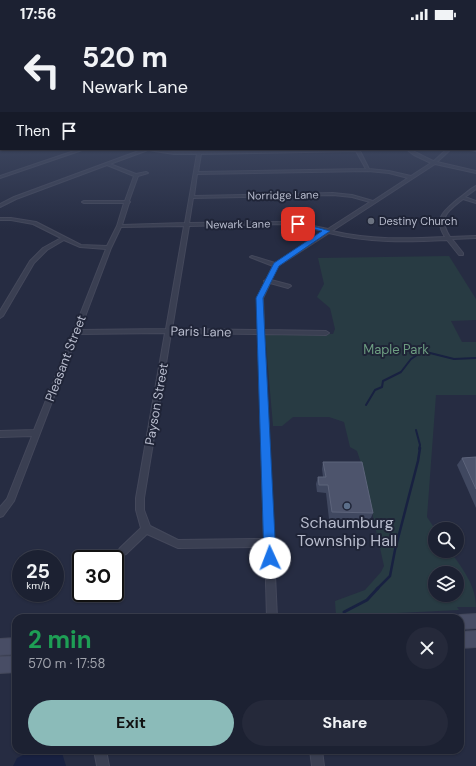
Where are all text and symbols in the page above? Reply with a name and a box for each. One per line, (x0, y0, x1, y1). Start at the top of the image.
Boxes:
text: 17:56 (20, 4, 56, 24)
text: 520 m (82, 39, 168, 76)
icon: left (16, 44, 68, 96)
text: Newark Lane (82, 75, 188, 99)
icon: arrive (58, 120, 80, 142)
text: Then (16, 121, 50, 141)
street label: Norridge Lane (247, 187, 319, 203)
pin (281, 207, 315, 241)
icon: arrive (287, 213, 309, 235)
place label: Destiny Church (379, 214, 457, 228)
street label: Newark Lane (206, 216, 270, 232)
marker: Destiny Church (366, 216, 376, 226)
street label: Pleasant Street (41, 312, 90, 404)
street label: Paris Lane (170, 322, 232, 341)
park label: Maple Park (363, 341, 429, 358)
street label: Payson Street (141, 362, 172, 446)
marker: Schaumburg Township Hall (342, 501, 352, 511)
place label: Schaumburg Township Hall (297, 512, 397, 551)
map controls (428, 522, 464, 602)
button: search (428, 522, 464, 558)
position arrow (249, 537, 291, 579)
speed limit sign: 30 (72, 550, 124, 602)
text: 25 (26, 558, 50, 584)
button: layers (428, 566, 464, 602)
text: km/h (26, 579, 50, 592)
text: 2 min (28, 624, 91, 655)
button: close (406, 627, 448, 669)
text: 570 m · 17:58 (28, 655, 105, 672)
button: Exit (28, 700, 234, 746)
button: Share (242, 700, 448, 746)

